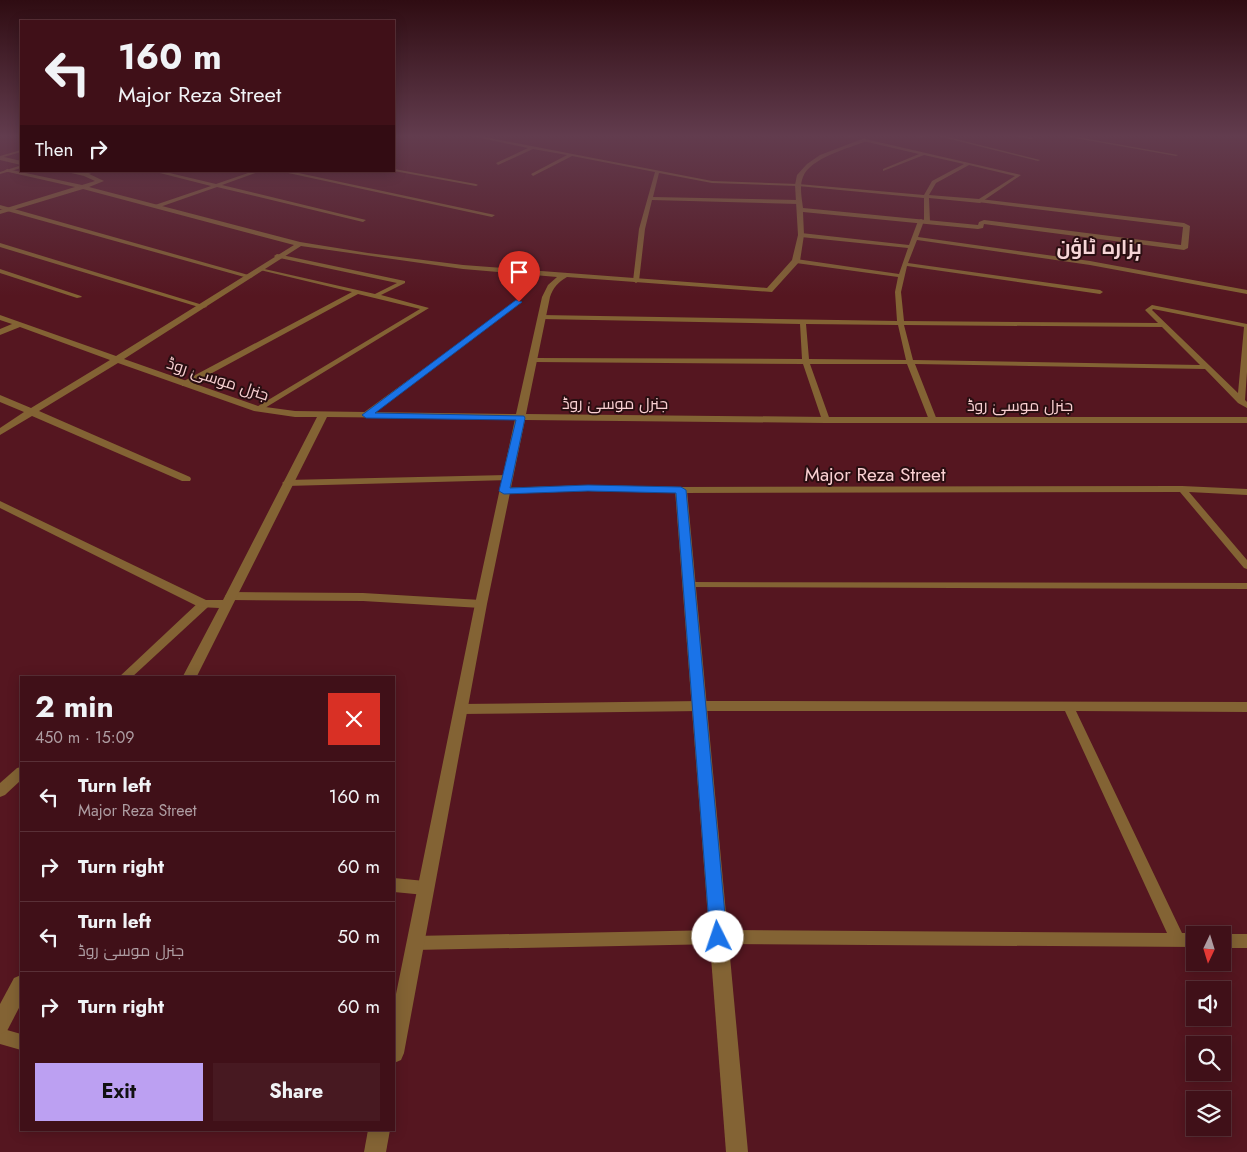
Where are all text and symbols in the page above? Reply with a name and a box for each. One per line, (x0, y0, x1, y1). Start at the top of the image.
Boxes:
text: 160 m (118, 32, 222, 82)
icon: left (35, 40, 100, 105)
text: Major Reza Street (118, 78, 281, 110)
icon: right (84, 135, 112, 163)
text: Then (35, 136, 74, 163)
district label: ہزارہ ٹاؤن (1056, 233, 1142, 262)
pin (498, 251, 540, 302)
icon: arrive (505, 258, 533, 286)
street label: جنرل موسیٰ روڈ (164, 352, 272, 406)
street label: جنرل موسیٰ روڈ (562, 392, 668, 415)
street label: جنرل موسیٰ روڈ (967, 394, 1073, 417)
street label: Major Reza Street (805, 461, 946, 488)
text: 2 min (35, 685, 114, 728)
button: close (328, 693, 380, 745)
text: 450 m · 15:09 (35, 726, 134, 749)
text: Turn left (78, 772, 151, 799)
icon: left (35, 783, 63, 811)
text: 160 m (329, 783, 380, 810)
text: Major Reza Street (78, 799, 197, 822)
icon: right (35, 853, 63, 881)
text: Turn right (78, 853, 164, 880)
text: 60 m (337, 853, 380, 880)
text: Turn left (78, 908, 151, 935)
position arrow (691, 910, 743, 962)
icon: left (35, 923, 63, 951)
text: 50 m (337, 923, 380, 950)
north arrow (1186, 926, 1231, 971)
map controls (1186, 926, 1231, 1136)
text: جنرل موسیٰ روڈ (78, 939, 184, 962)
button: sound (1186, 981, 1231, 1026)
icon: right (35, 993, 63, 1021)
text: Turn right (78, 993, 164, 1020)
text: 60 m (337, 993, 380, 1020)
button: search (1186, 1036, 1231, 1081)
button: Exit (35, 1063, 203, 1121)
button: Share (213, 1063, 380, 1121)
button: layers (1186, 1091, 1231, 1136)

